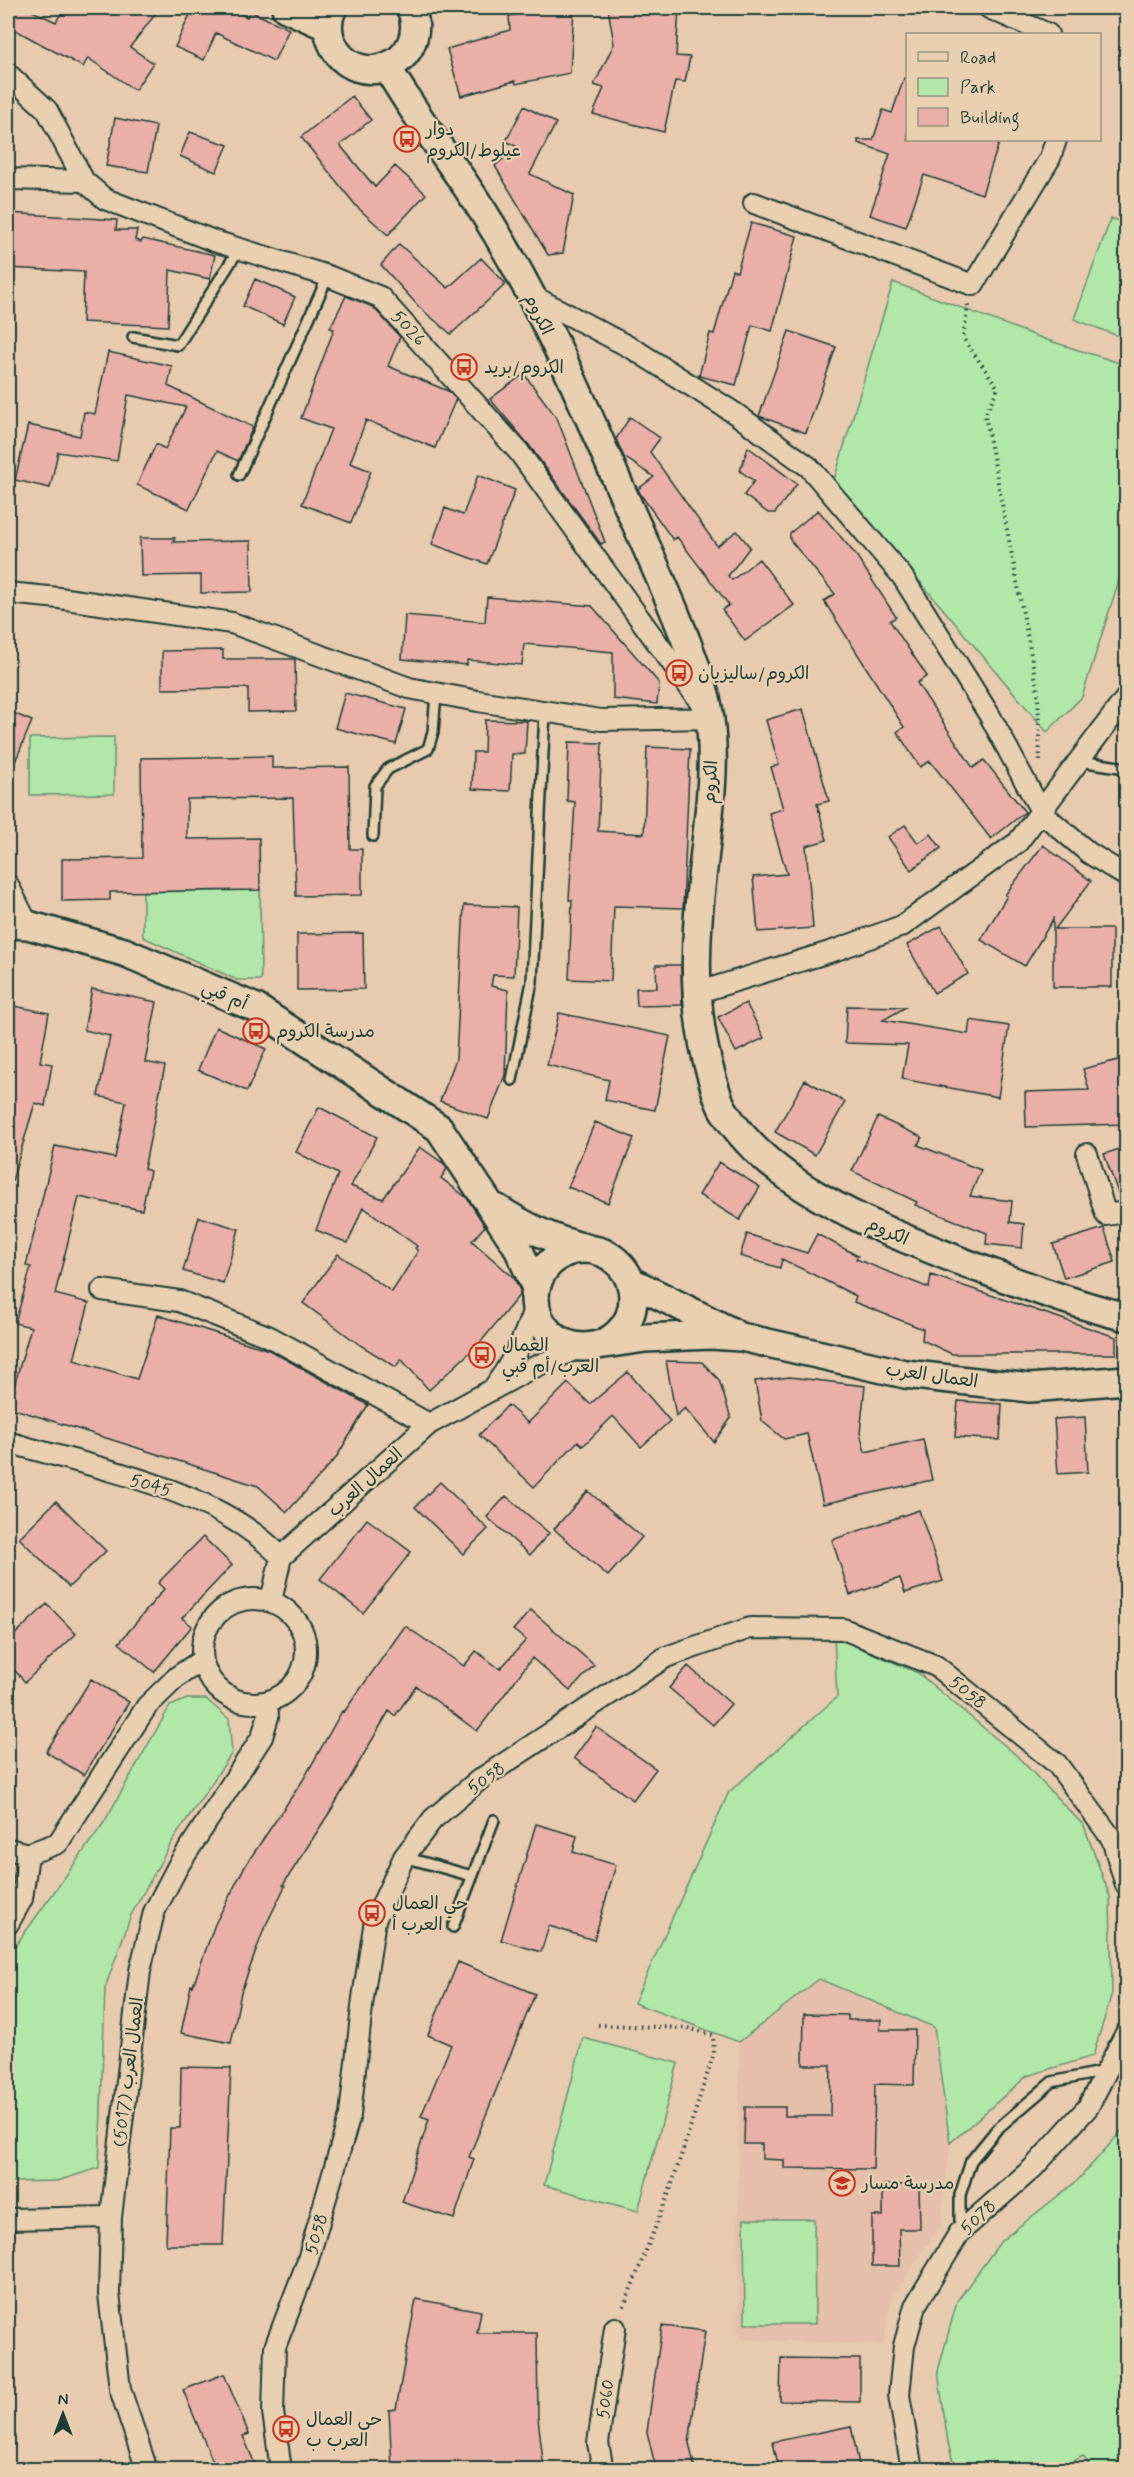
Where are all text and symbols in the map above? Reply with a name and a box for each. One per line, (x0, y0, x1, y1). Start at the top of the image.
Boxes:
legend (906, 33, 1101, 141)
text: Road (960, 46, 996, 70)
text: Park (960, 76, 996, 100)
text: Building (960, 106, 1020, 132)
place label: دوار عيلوط/الكروم (424, 118, 521, 164)
bus stop icon: دوار عيلوط/الكروم (392, 124, 422, 154)
street label: الكروم (517, 289, 558, 340)
street label: 5026 (385, 305, 431, 352)
bus stop icon: الكروم/بريد (449, 352, 479, 382)
place label: الكروم/بريد (484, 356, 564, 381)
bus stop icon: الكروم/ساليزيان (664, 658, 694, 688)
place label: الكروم/ساليزيان (698, 662, 809, 687)
street label: الكروم (698, 760, 725, 805)
street label: أم قبي (197, 976, 252, 1019)
bus stop icon: مدرسة الكروم (241, 1016, 271, 1046)
place label: مدرسة الكروم (276, 1020, 375, 1045)
street label: الكروم (862, 1212, 913, 1253)
place label: العمال العرب/أم قبي (502, 1334, 599, 1382)
bus stop icon: العمال العرب/أم قبي (467, 1340, 497, 1370)
street label: العمال العرب (884, 1358, 980, 1394)
street label: العمال العرب (323, 1443, 408, 1523)
street label: 5045 (127, 1469, 175, 1503)
street label: 5058 (944, 1670, 991, 1715)
street label: 5058 (463, 1757, 510, 1801)
place label: حي العمال العرب أ (392, 1892, 468, 1937)
bus stop icon: حي العمال العرب أ (357, 1898, 387, 1928)
street label: العمال العرب (5017) (108, 1996, 150, 2149)
school or university icon: مدرسة مسار (827, 2168, 857, 2198)
place label: مدرسة مسار (860, 2172, 954, 2196)
street label: 5078 (955, 2195, 1002, 2241)
street label: 5058 (300, 2211, 334, 2257)
street label: 5060 (591, 2378, 621, 2420)
north arrow (33, 2384, 93, 2444)
text: N (58, 2390, 68, 2411)
place label: حي العمال العرب ب (306, 2408, 382, 2453)
bus stop icon: حي العمال العرب ب (271, 2414, 301, 2444)

